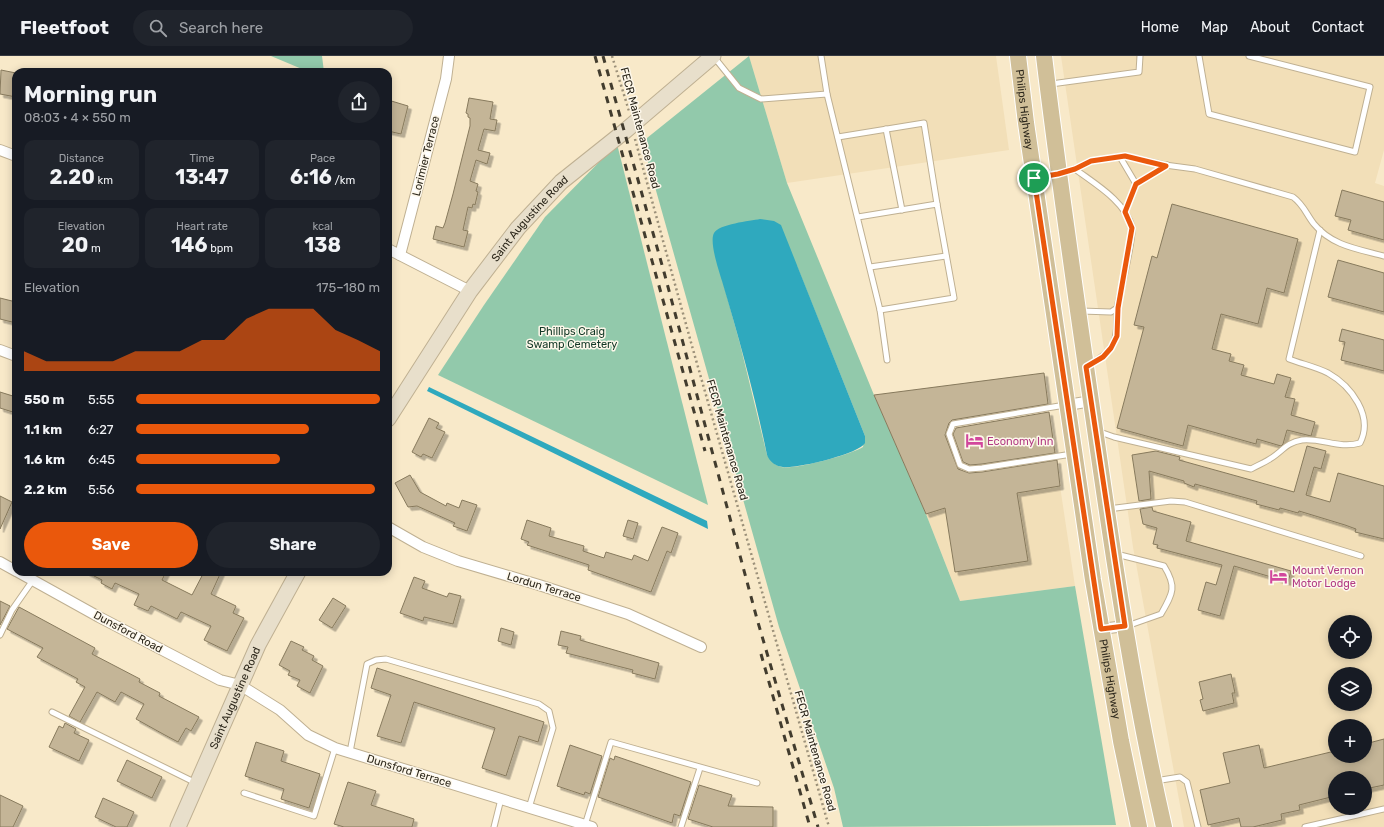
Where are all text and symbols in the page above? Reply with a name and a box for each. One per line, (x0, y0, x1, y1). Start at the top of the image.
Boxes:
search box (133, 10, 413, 46)
text: Fleetfoot (20, 16, 109, 39)
icon: search (147, 17, 169, 39)
text: Search here (179, 19, 263, 37)
text: Home (1141, 19, 1179, 36)
text: Map (1201, 19, 1228, 36)
text: About (1250, 19, 1290, 36)
text: Contact (1312, 19, 1364, 36)
street label: FECR Maintenance Road (618, 66, 662, 190)
street label: Philips Highway (1013, 69, 1036, 151)
text: Morning run (24, 81, 157, 108)
button: share (338, 81, 380, 123)
text: 08:03 · 4 × 550 m (24, 110, 131, 125)
street label: Lorimier Terrace (410, 115, 442, 197)
text: Distance (59, 152, 104, 165)
text: Time (190, 152, 214, 165)
text: Pace (310, 152, 335, 165)
pin (1017, 161, 1051, 195)
text: 2.20 (50, 165, 95, 189)
text: 13:47 (175, 165, 229, 189)
text: 6:16 (290, 165, 332, 189)
icon: arrive (1023, 167, 1045, 189)
street label: Saint Augustine Road (488, 173, 570, 264)
text: km (95, 174, 113, 187)
text: /km (332, 174, 355, 187)
text: Elevation (58, 220, 105, 233)
text: Heart rate (176, 220, 228, 233)
text: kcal (313, 220, 333, 233)
text: 20 (62, 233, 88, 257)
text: 146 (171, 233, 208, 257)
text: 138 (304, 233, 341, 257)
text: m (88, 242, 101, 255)
text: bpm (208, 242, 233, 255)
text: Elevation (24, 280, 80, 295)
text: 175–180 m (316, 280, 380, 295)
park label: Phillips Craig Swamp Cemetery (527, 325, 617, 351)
street label: FECR Maintenance Road (704, 378, 750, 502)
text: 550 m (24, 392, 64, 407)
text: 5:55 (88, 392, 115, 407)
text: 1.1 km (24, 422, 62, 437)
text: 6:27 (88, 422, 113, 437)
hotel icon: Economy Inn (964, 431, 984, 451)
place label: Economy Inn (987, 435, 1053, 448)
text: 1.6 km (24, 452, 65, 467)
text: 6:45 (88, 452, 115, 467)
text: 2.2 km (24, 482, 67, 497)
text: 5:56 (88, 482, 115, 497)
button: Save (24, 522, 198, 568)
button: Share (206, 522, 380, 568)
place label: Mount Vernon Motor Lodge (1292, 564, 1364, 590)
hotel icon: Mount Vernon Motor Lodge (1269, 566, 1289, 586)
street label: Lordun Terrace (505, 570, 583, 604)
street label: Dunsford Road (91, 608, 165, 656)
map controls (1328, 615, 1372, 815)
button: locate (1328, 615, 1372, 659)
street label: Philips Highway (1097, 638, 1124, 720)
street label: Saint Augustine Road (207, 645, 263, 751)
button: layers (1328, 667, 1372, 711)
street label: FECR Maintenance Road (792, 689, 838, 813)
button: + (1328, 719, 1372, 763)
street label: Dunsford Terrace (365, 752, 453, 790)
button: − (1328, 771, 1372, 815)

